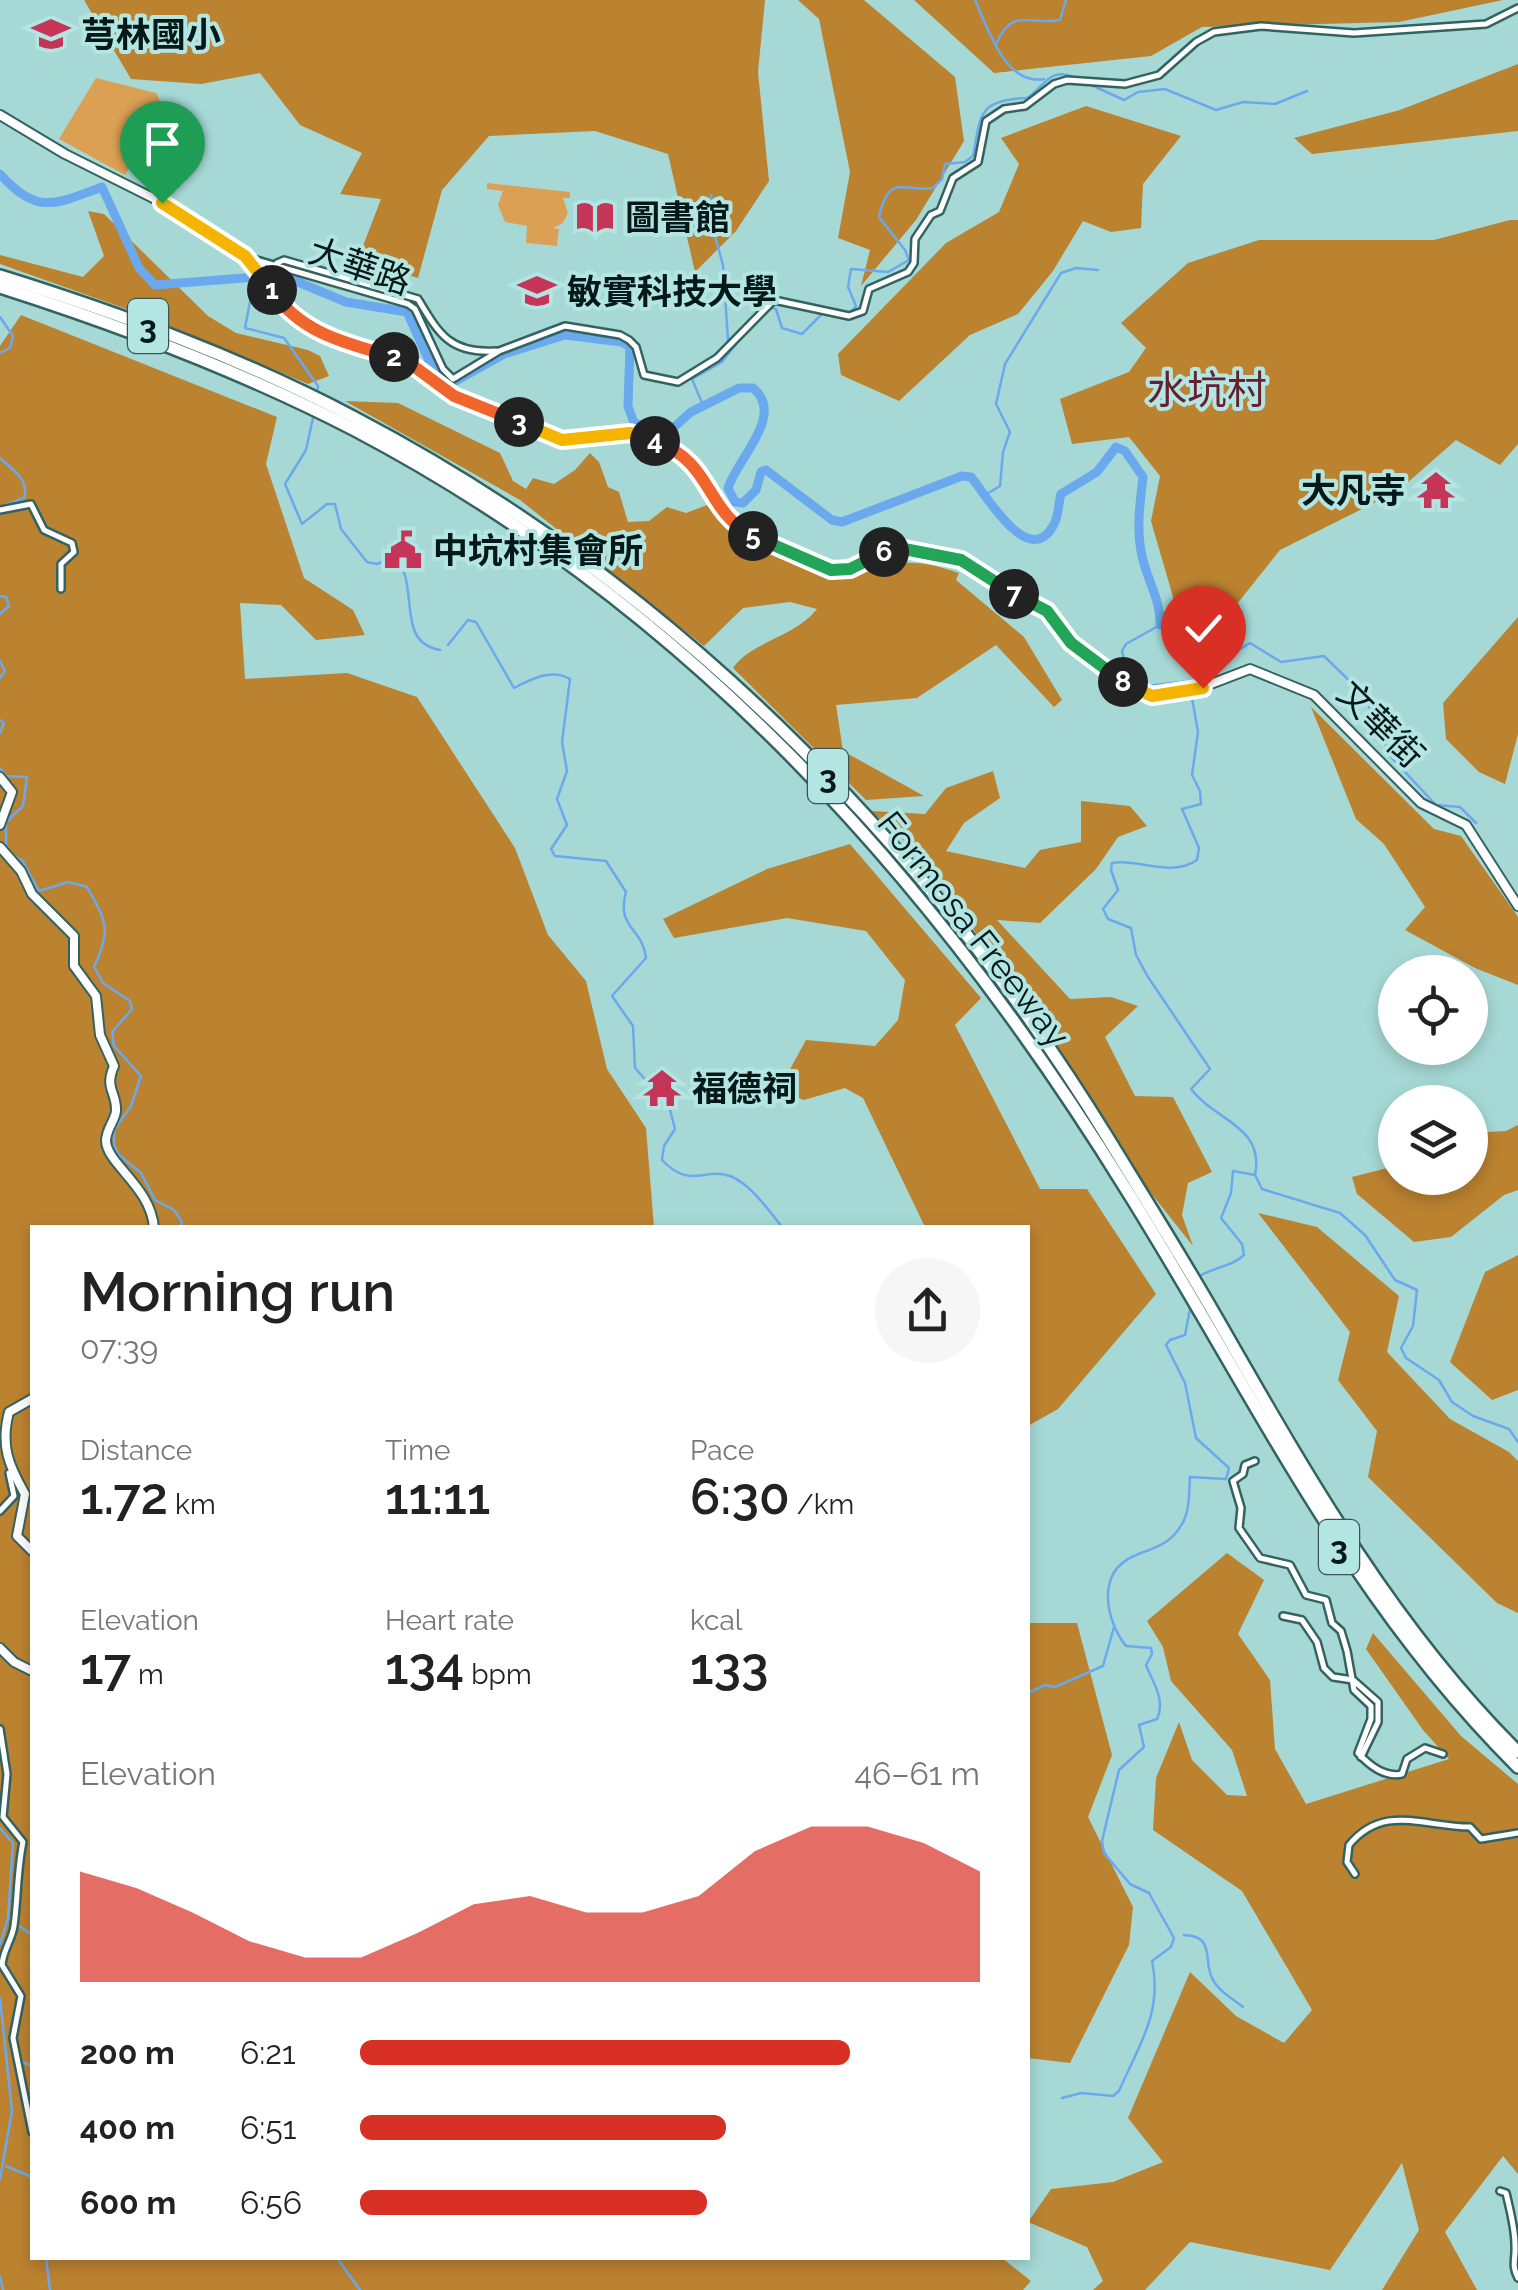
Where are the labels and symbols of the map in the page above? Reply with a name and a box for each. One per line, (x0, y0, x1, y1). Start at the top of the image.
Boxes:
school or university icon: 芎林國小 (30, 13, 72, 55)
place label: 芎林國小 (81, 14, 221, 55)
pin (120, 101, 205, 204)
library icon: 圖書館 (574, 196, 616, 238)
place label: 圖書館 (625, 197, 730, 238)
street label: 大華路 (304, 230, 416, 302)
pin: 1 (247, 265, 297, 315)
school or university icon: 敏實科技大學 (516, 270, 558, 312)
place label: 敏實科技大學 (567, 271, 777, 312)
road number: 3 (128, 299, 168, 353)
pin: 2 (369, 332, 419, 382)
district label: 水坑村 (1147, 366, 1267, 413)
pin: 3 (494, 397, 544, 447)
pin: 4 (630, 416, 680, 466)
temple icon: 大凡寺 (1415, 469, 1457, 511)
place label: 大凡寺 (1301, 470, 1406, 511)
pin: 5 (728, 511, 778, 561)
pin: 6 (859, 527, 909, 577)
public building icon: 中坑村集會所 (382, 529, 424, 571)
place label: 中坑村集會所 (433, 530, 643, 571)
pin: 7 (989, 569, 1039, 619)
pin (1161, 586, 1246, 689)
pin: 8 (1098, 657, 1148, 707)
street label: 文華街 (1329, 672, 1433, 776)
road number: 3 (808, 749, 848, 803)
street label: Formosa Freeway (869, 803, 1079, 1055)
temple icon: 福德祠 (641, 1067, 683, 1109)
place label: 福德祠 (692, 1068, 797, 1109)
road number: 3 (1319, 1520, 1359, 1574)

